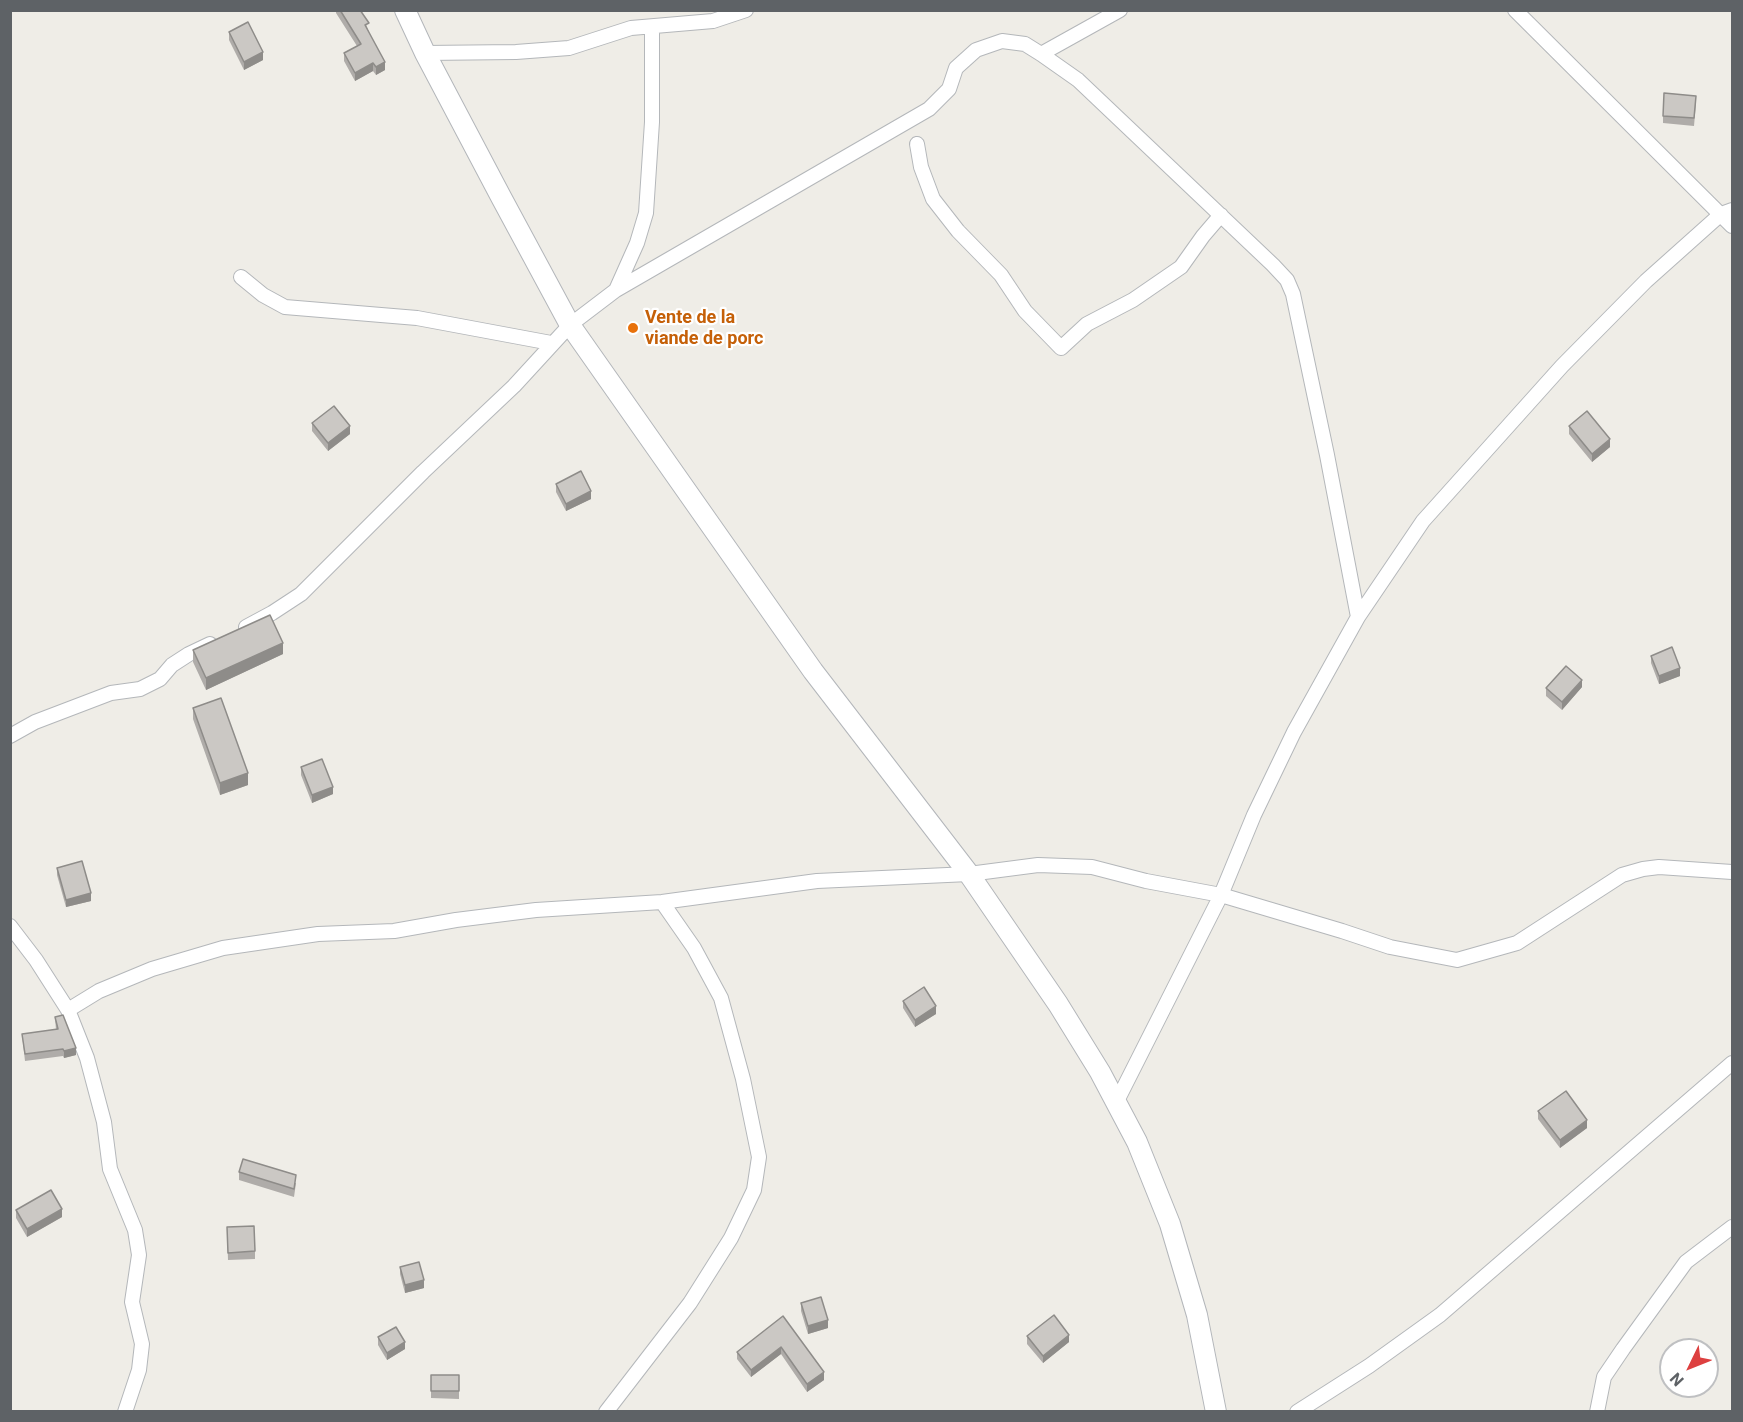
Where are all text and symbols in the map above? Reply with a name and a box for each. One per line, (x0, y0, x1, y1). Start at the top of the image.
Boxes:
place label: Vente de la viande de porc (645, 307, 763, 350)
marker: Vente de la viande de porc (626, 321, 640, 335)
north arrow (1659, 1338, 1719, 1398)
text: N (1666, 1369, 1688, 1390)

